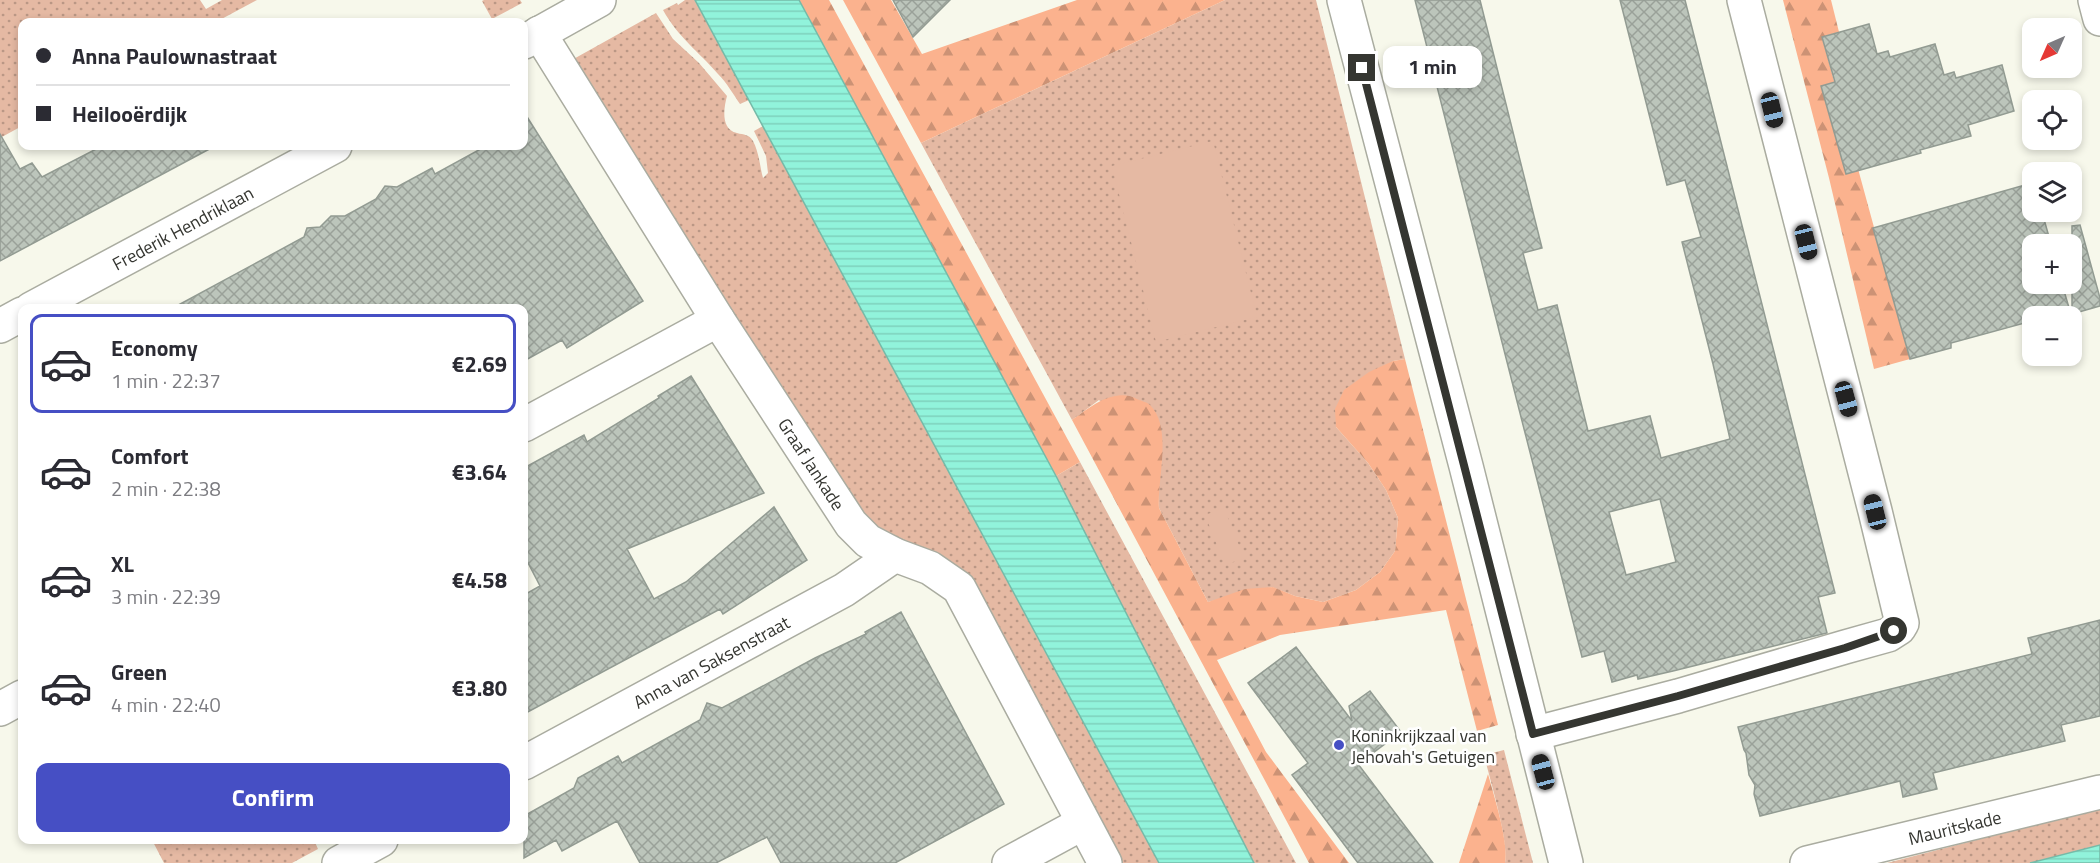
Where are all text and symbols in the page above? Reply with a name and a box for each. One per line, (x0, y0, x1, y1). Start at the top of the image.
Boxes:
north arrow (2022, 18, 2082, 78)
map controls (2022, 18, 2082, 366)
text: Anna Paulownastraat (72, 39, 277, 73)
callout: 1 min (1383, 47, 1482, 89)
text: 1 min (1408, 51, 1457, 82)
route end (1348, 54, 1375, 81)
car (1759, 90, 1785, 130)
button: locate (2022, 90, 2082, 150)
text: Heilooërdijk (72, 97, 187, 131)
button: layers (2022, 162, 2082, 222)
street label: Frederik Hendriklaan (107, 179, 258, 277)
car (1793, 222, 1819, 262)
button: + (2022, 234, 2082, 294)
button: − (2022, 306, 2082, 366)
text: Economy (111, 331, 198, 365)
icon: car (39, 337, 93, 391)
text: €2.69 (452, 347, 507, 381)
text: 1 min · 22:37 (111, 365, 221, 396)
car (1833, 379, 1859, 419)
street label: Graaf Jankade (772, 412, 852, 515)
text: Comfort (111, 439, 189, 473)
icon: car (39, 445, 93, 499)
text: €3.64 (452, 455, 507, 489)
text: 2 min · 22:38 (111, 473, 221, 504)
car (1862, 492, 1888, 532)
text: XL (111, 547, 134, 581)
icon: car (39, 553, 93, 607)
text: €4.58 (452, 563, 507, 597)
text: 3 min · 22:39 (111, 581, 221, 612)
street label: Anna van Saksenstraat (628, 608, 795, 715)
route start (1880, 617, 1907, 644)
text: Green (111, 655, 167, 689)
icon: car (39, 661, 93, 715)
text: €3.80 (452, 671, 507, 705)
text: 4 min · 22:40 (111, 689, 221, 720)
place label: Koninkrijkzaal van Jehovah's Getuigen (1351, 722, 1495, 770)
marker: Koninkrijkzaal van Jehovah's Getuigen (1332, 738, 1346, 752)
car (1530, 752, 1556, 792)
button: Confirm (36, 763, 510, 832)
street label: Mauritskade (1905, 803, 2004, 851)

